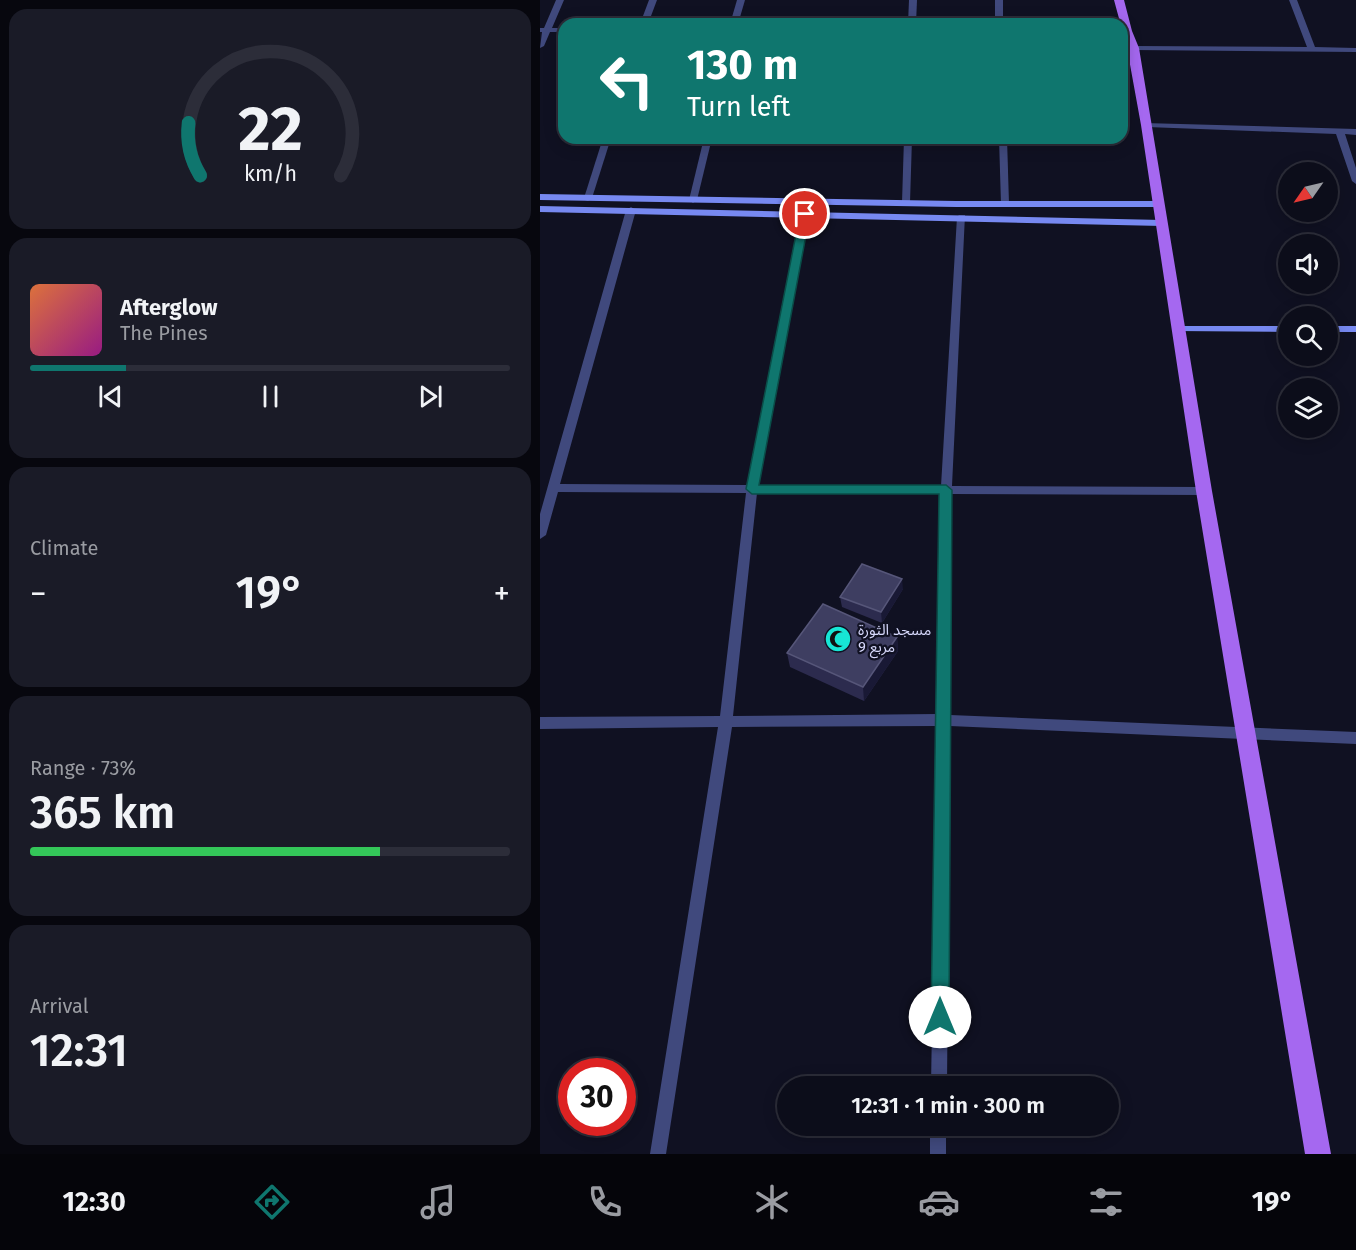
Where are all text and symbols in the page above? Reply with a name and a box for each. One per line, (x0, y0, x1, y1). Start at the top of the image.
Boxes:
text: 130 m (687, 40, 798, 90)
icon: left (588, 42, 666, 120)
text: Turn left (687, 91, 790, 123)
text: 22 (238, 92, 302, 167)
text: km/h (243, 161, 297, 187)
north arrow (1278, 162, 1338, 222)
map controls (1278, 162, 1338, 438)
pin (779, 188, 830, 239)
icon: arrive (788, 197, 821, 230)
button: sound (1278, 234, 1338, 294)
text: Afterglow (120, 294, 217, 321)
button: search (1278, 306, 1338, 366)
text: The Pines (120, 321, 207, 345)
button: layers (1278, 378, 1338, 438)
icon: previous (94, 380, 127, 413)
icon: pause (254, 380, 287, 413)
icon: next (414, 380, 447, 413)
text: Climate (30, 536, 98, 560)
text: 19° (236, 566, 304, 620)
text: − (30, 574, 47, 614)
text: + (494, 574, 510, 614)
place label: مسجد الثورة مربع 9 (858, 621, 931, 659)
mosque icon: مسجد الثورة مربع 9 (823, 624, 853, 654)
text: Range · 73% (30, 756, 136, 780)
text: 365 km (30, 786, 175, 840)
position arrow (908, 985, 972, 1049)
text: Arrival (30, 994, 89, 1018)
text: 12:31 (30, 1024, 128, 1078)
speed limit sign: 30 (558, 1058, 636, 1136)
text: 12:31 · 1 min · 300 m (851, 1092, 1045, 1119)
icon: directions (251, 1181, 293, 1223)
icon: music (417, 1181, 459, 1223)
icon: phone (584, 1181, 626, 1223)
icon: climate (751, 1181, 793, 1223)
icon: car (918, 1181, 960, 1223)
icon: filters (1085, 1181, 1127, 1223)
text: 12:30 (62, 1186, 126, 1218)
text: 19° (1252, 1186, 1294, 1218)

